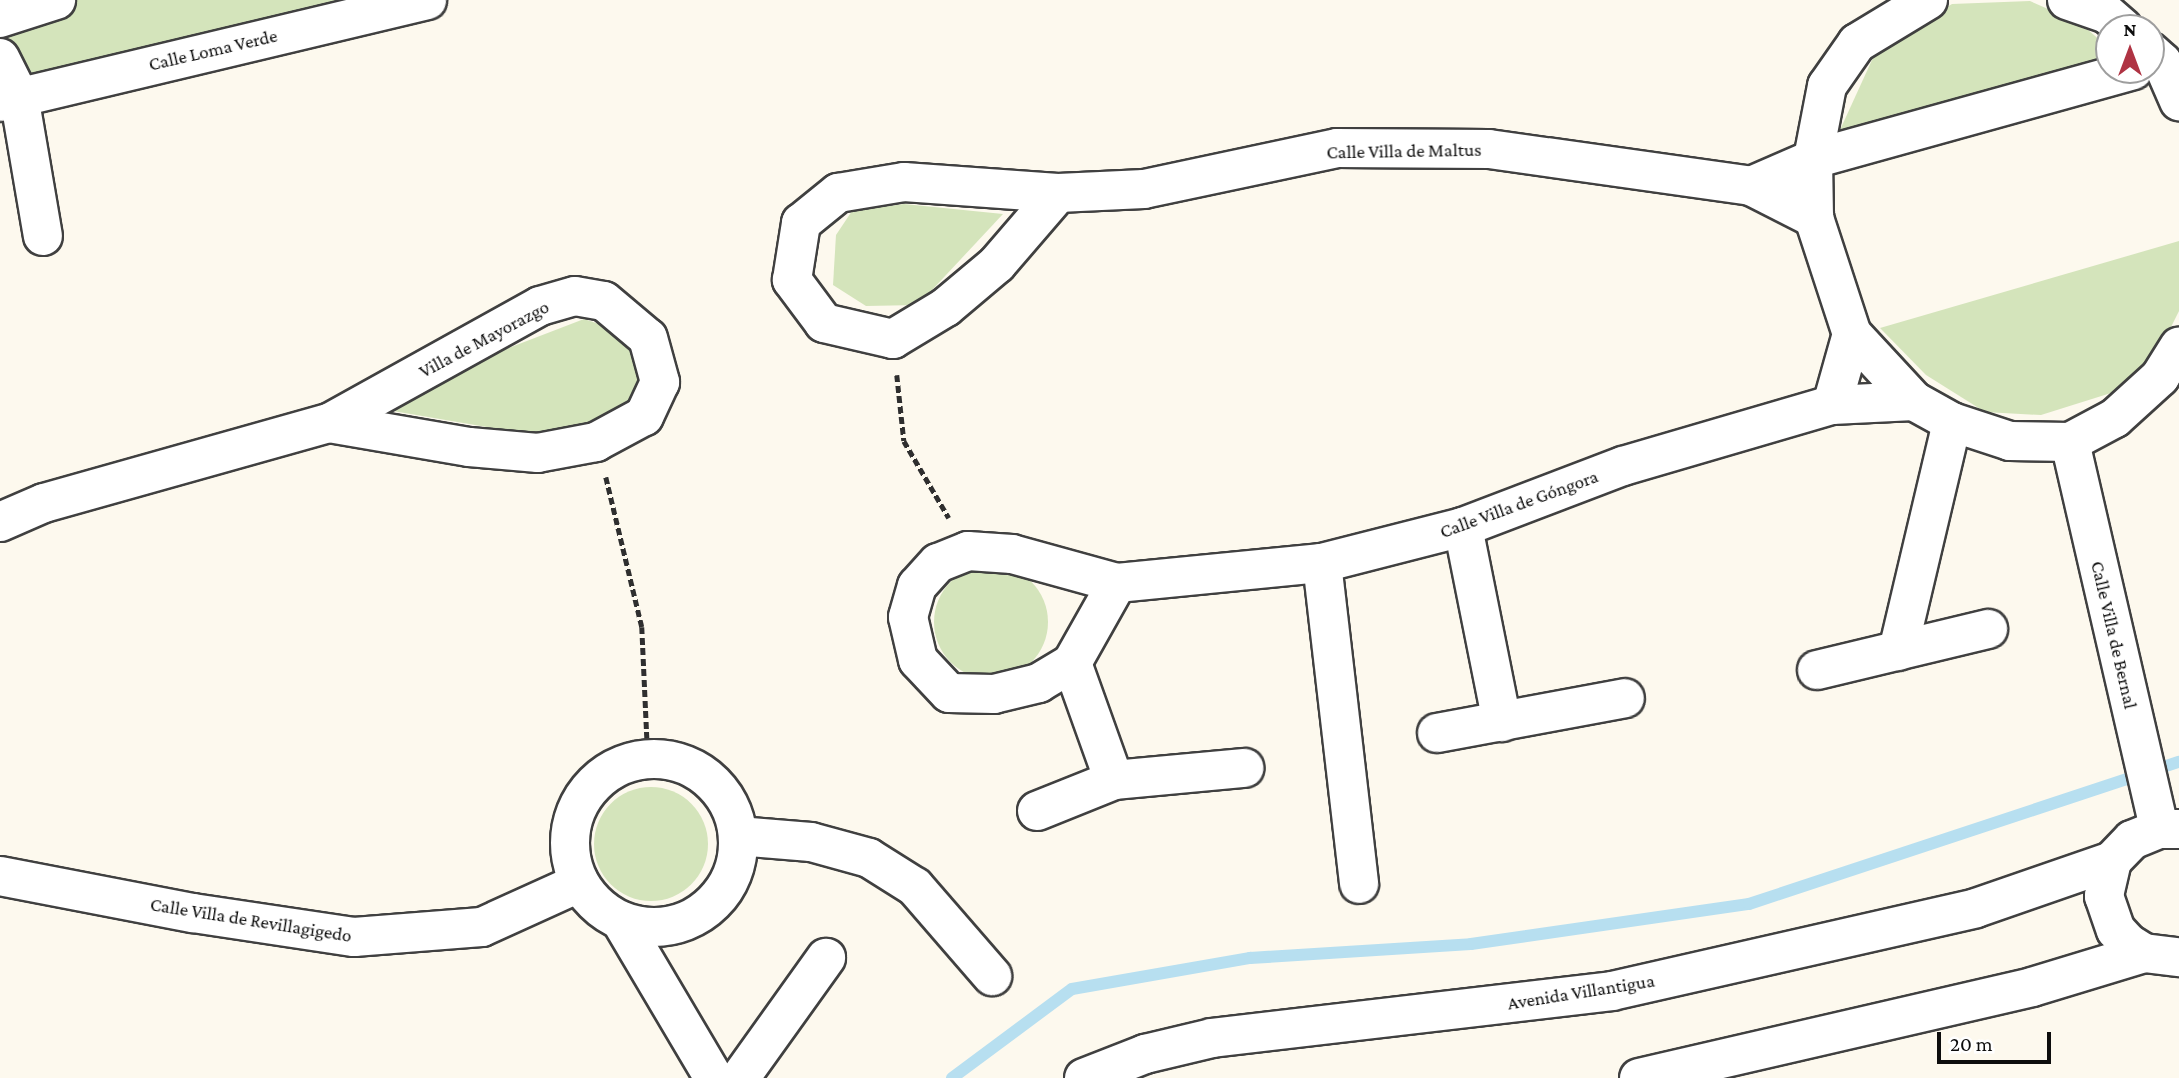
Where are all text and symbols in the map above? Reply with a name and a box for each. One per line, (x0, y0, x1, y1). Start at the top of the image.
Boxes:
north arrow (2095, 14, 2165, 84)
text: N (2124, 19, 2136, 40)
street label: Calle Loma Verde (146, 24, 280, 76)
street label: Calle Villa de Maltus (1326, 138, 1482, 164)
street label: Villa de Mayorazgo (415, 295, 553, 383)
street label: Calle Villa de Góngora (1437, 465, 1601, 543)
street label: Calle Villa de Bernal (2086, 559, 2142, 711)
street label: Calle Villa de Revillagigedo (149, 893, 353, 947)
street label: Avenida Villantigua (1506, 969, 1656, 1015)
scale bar (1941, 1018, 2055, 1062)
text: 20 m (1950, 1032, 1993, 1056)

